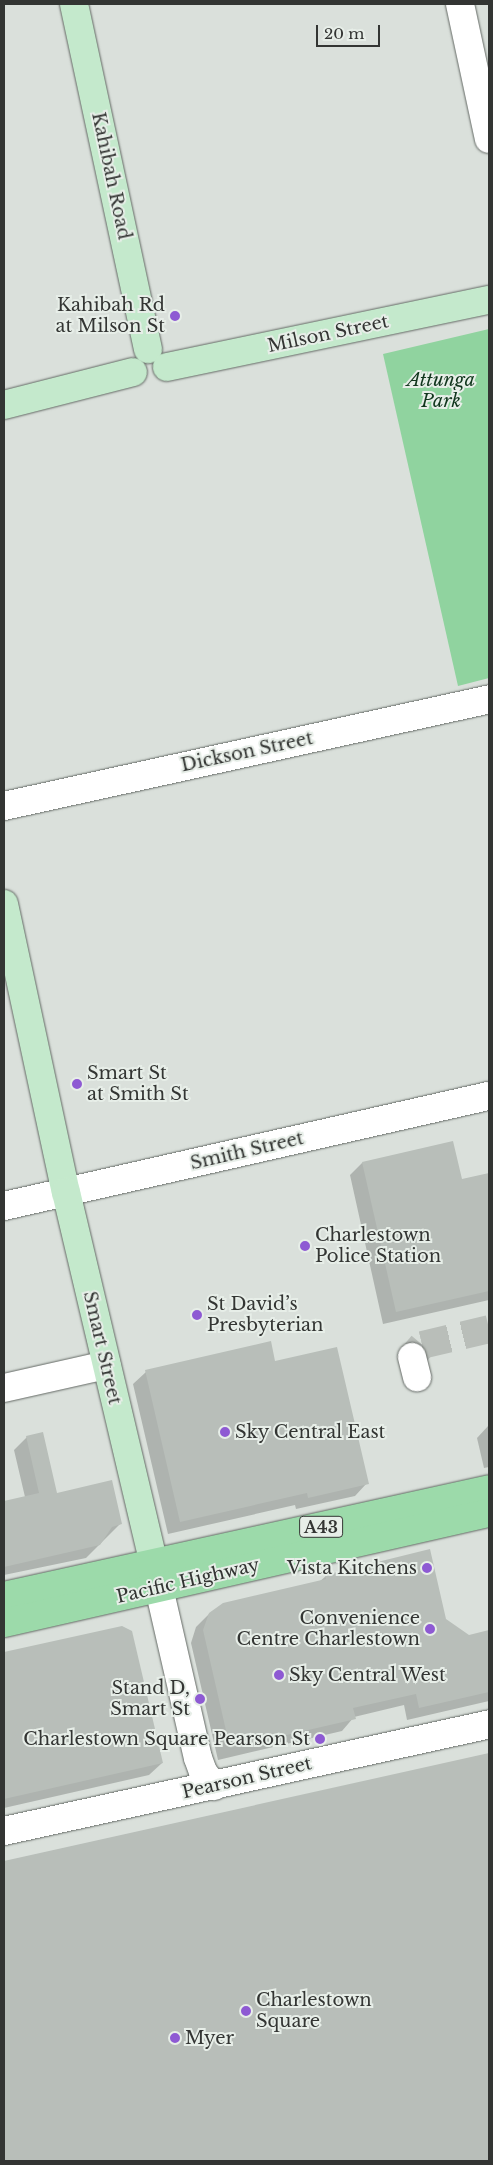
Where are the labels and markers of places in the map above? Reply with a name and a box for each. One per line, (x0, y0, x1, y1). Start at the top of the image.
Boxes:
place label: Kahibah Rd at Milson St (56, 295, 165, 338)
marker: Kahibah Rd at Milson St (169, 310, 181, 322)
place label: Smart St at Smith St (87, 1063, 189, 1106)
marker: Smart St at Smith St (71, 1078, 83, 1090)
place label: Charlestown Police Station (315, 1225, 441, 1268)
marker: Charlestown Police Station (299, 1240, 311, 1252)
place label: St David’s Presbyterian (207, 1294, 323, 1336)
marker: St David’s Presbyterian (191, 1309, 203, 1321)
place label: Sky Central East (235, 1421, 386, 1443)
marker: Sky Central East (219, 1426, 231, 1438)
place label: Vista Kitchens (287, 1557, 417, 1579)
marker: Vista Kitchens (421, 1562, 433, 1574)
place label: Convenience Centre Charlestown (237, 1608, 420, 1650)
marker: Convenience Centre Charlestown (424, 1623, 436, 1635)
place label: Sky Central West (289, 1664, 447, 1686)
marker: Sky Central West (273, 1669, 285, 1681)
place label: Stand D, Smart St (110, 1678, 190, 1720)
marker: Stand D, Smart St (194, 1693, 206, 1705)
place label: Charlestown Square Pearson St (23, 1728, 310, 1750)
marker: Charlestown Square Pearson St (314, 1733, 326, 1745)
place label: Charlestown Square (256, 1990, 372, 2032)
marker: Charlestown Square (240, 2005, 252, 2017)
place label: Myer (185, 2027, 234, 2049)
marker: Myer (169, 2032, 181, 2044)

